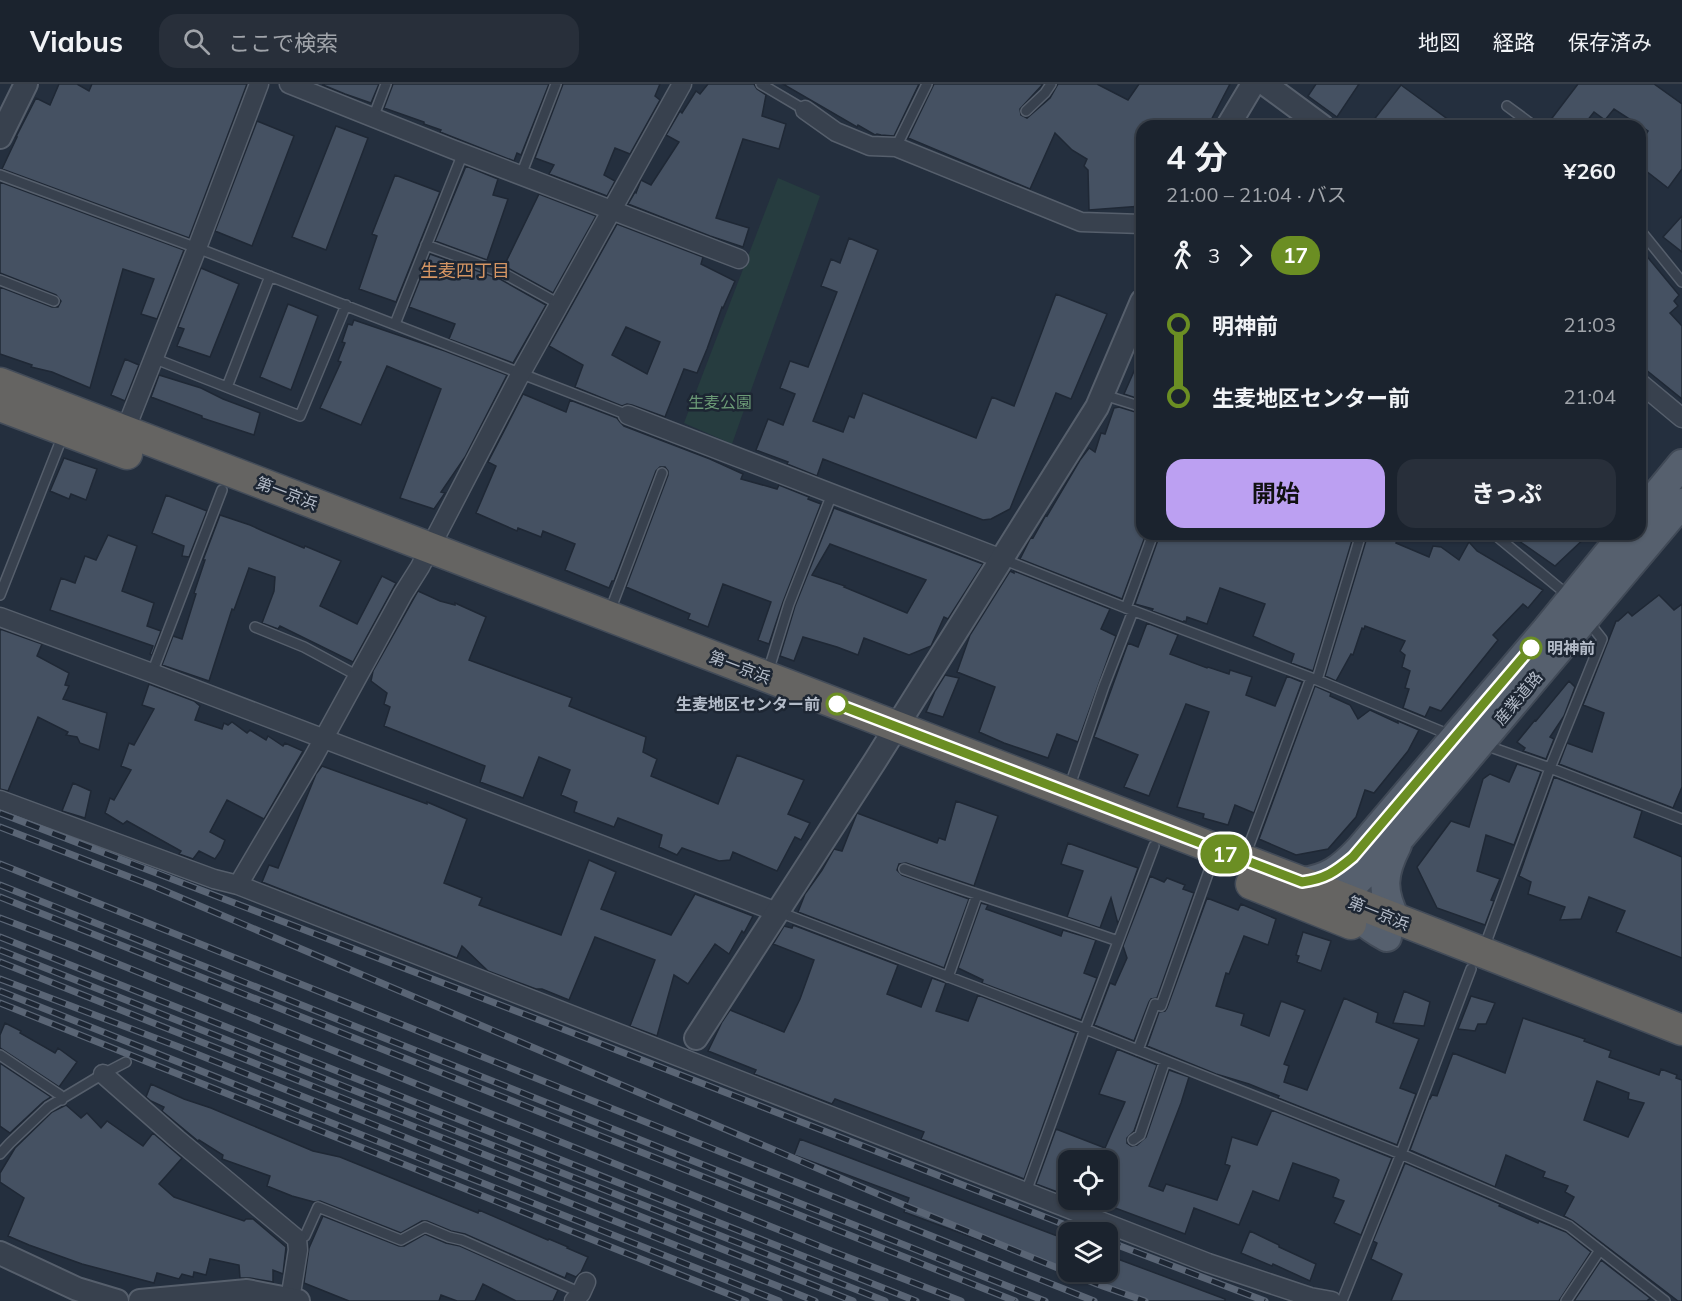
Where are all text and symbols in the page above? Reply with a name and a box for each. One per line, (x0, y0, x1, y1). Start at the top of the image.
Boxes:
search box (159, 14, 579, 68)
text: Viabus (30, 24, 123, 59)
icon: search (180, 25, 213, 58)
text: ここで検索 (228, 29, 338, 57)
text: 地図 (1418, 29, 1460, 55)
text: 経路 (1493, 29, 1535, 55)
text: 保存済み (1568, 29, 1652, 55)
text: 4 分 (1166, 136, 1228, 177)
text: ¥260 (1563, 157, 1616, 185)
text: 21:00 – 21:04 · バス (1166, 182, 1347, 207)
icon: walk (1166, 239, 1199, 272)
icon: forward (1229, 239, 1262, 272)
text: 17 (1283, 242, 1308, 268)
text: 3 (1208, 243, 1220, 268)
district label: 生麦四丁目 (420, 259, 510, 282)
text: 明神前 (1212, 312, 1278, 340)
text: 21:03 (1563, 312, 1616, 337)
text: 生麦地区センター前 (1212, 384, 1410, 412)
text: 21:04 (1563, 384, 1616, 409)
park label: 生麦公園 (688, 392, 752, 412)
button: 開始 (1166, 459, 1385, 528)
button: きっぷ (1397, 459, 1616, 528)
street label: 第一京浜 (254, 472, 320, 514)
marker: 明神前 (1520, 637, 1542, 659)
place label: 明神前 (1547, 638, 1595, 658)
street label: 第一京浜 (707, 646, 773, 688)
street label: 産業道路 (1490, 667, 1546, 729)
marker: 生麦地区センター前 (826, 693, 848, 715)
place label: 生麦地区センター前 (676, 694, 820, 714)
line badge: 17 (1198, 834, 1252, 874)
text: 17 (1212, 841, 1238, 867)
street label: 第一京浜 (1346, 892, 1412, 934)
map controls (1058, 1150, 1118, 1282)
button: locate (1058, 1150, 1118, 1210)
button: layers (1058, 1222, 1118, 1282)

